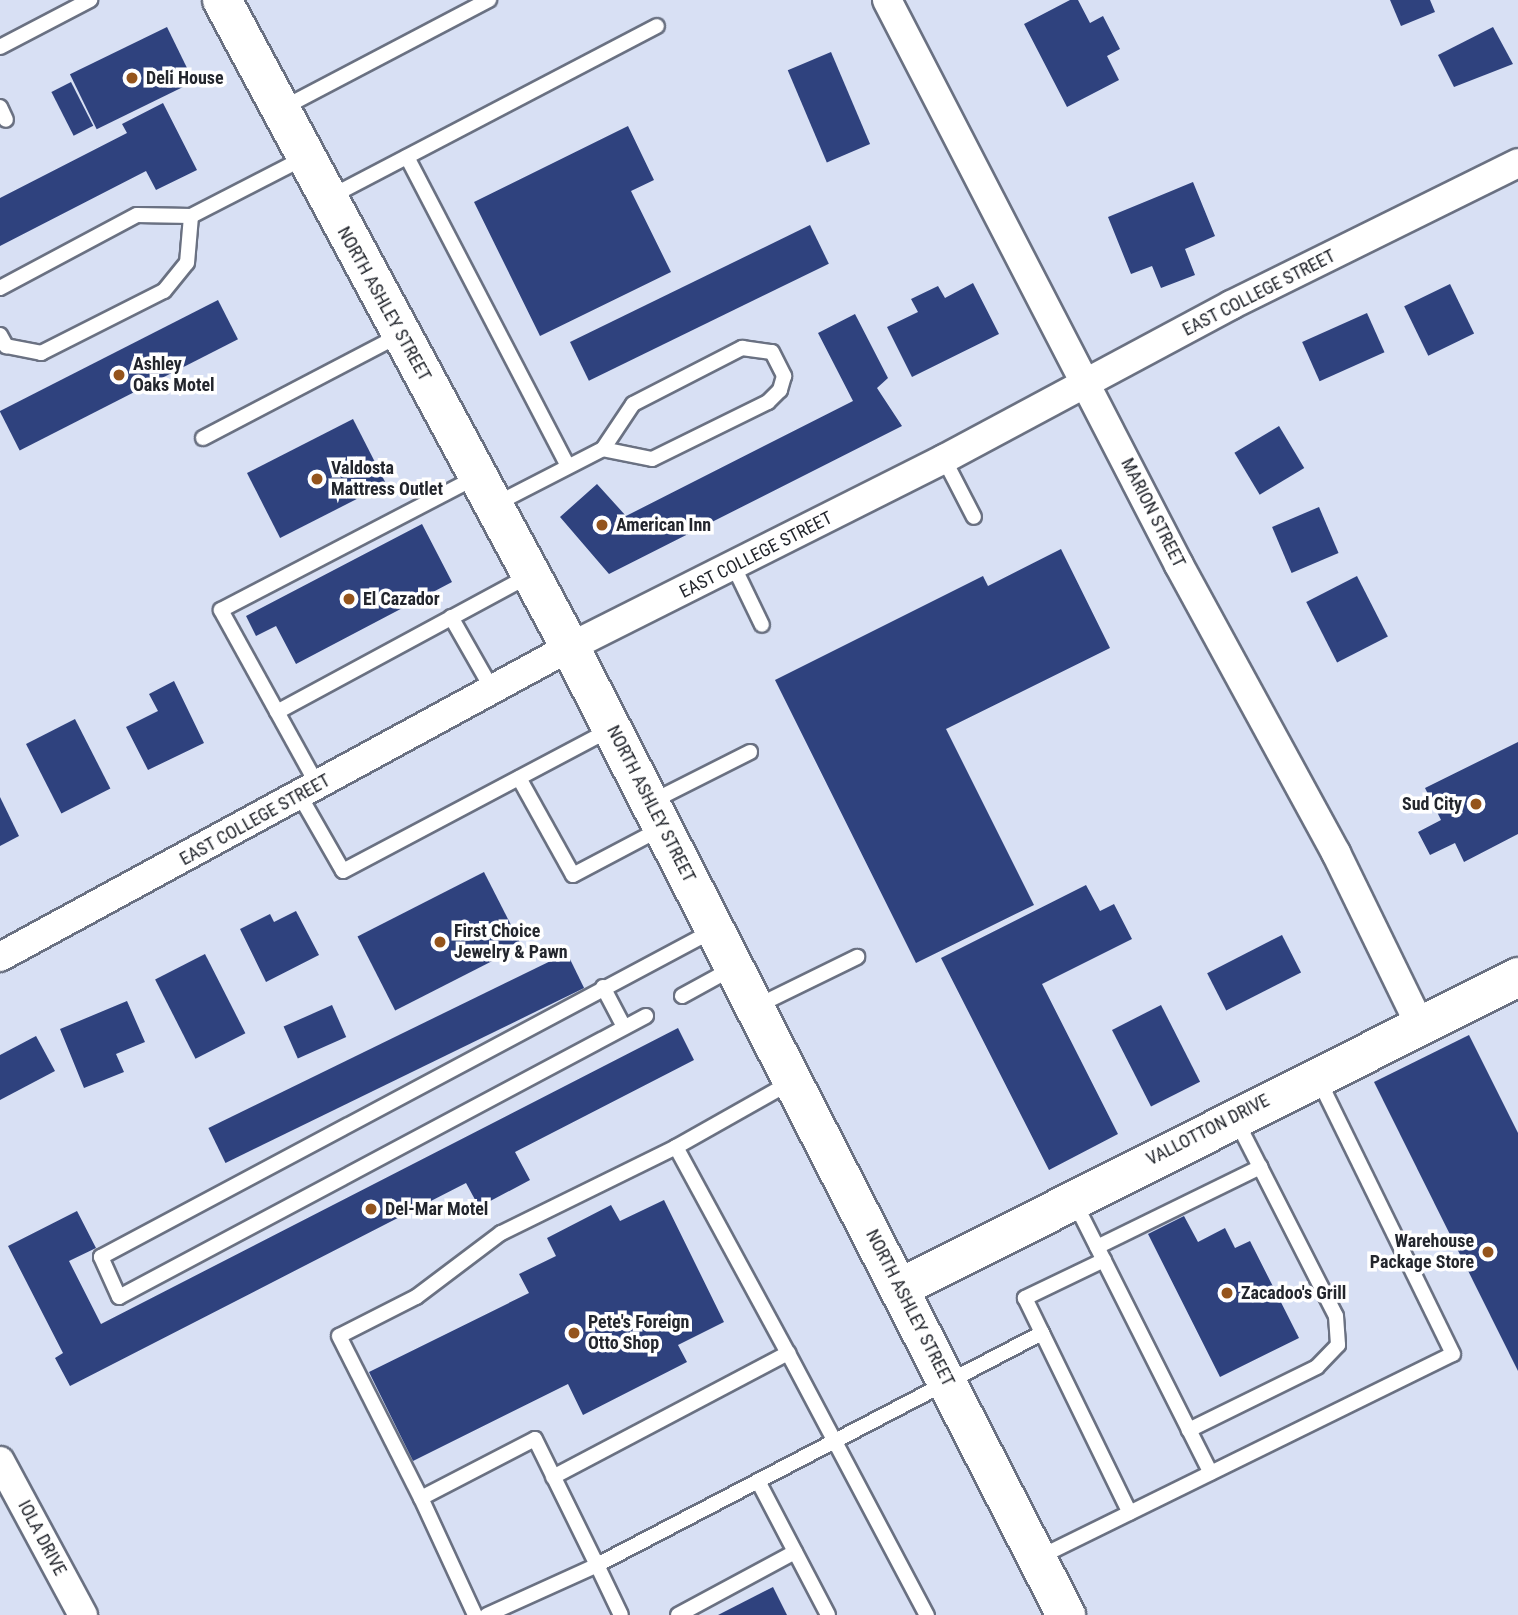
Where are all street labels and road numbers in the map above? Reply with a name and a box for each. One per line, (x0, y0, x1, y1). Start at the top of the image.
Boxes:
street label: NORTH ASHLEY STREET (333, 223, 435, 385)
street label: EAST COLLEGE STREET (1179, 245, 1339, 341)
street label: MARION STREET (1116, 455, 1190, 571)
street label: EAST COLLEGE STREET (676, 507, 836, 603)
street label: NORTH ASHLEY STREET (602, 722, 700, 886)
street label: EAST COLLEGE STREET (176, 770, 334, 870)
street label: VALLOTTON DRIVE (1143, 1090, 1273, 1170)
street label: NORTH ASHLEY STREET (861, 1226, 959, 1390)
street label: IOLA DRIVE (13, 1497, 71, 1579)

